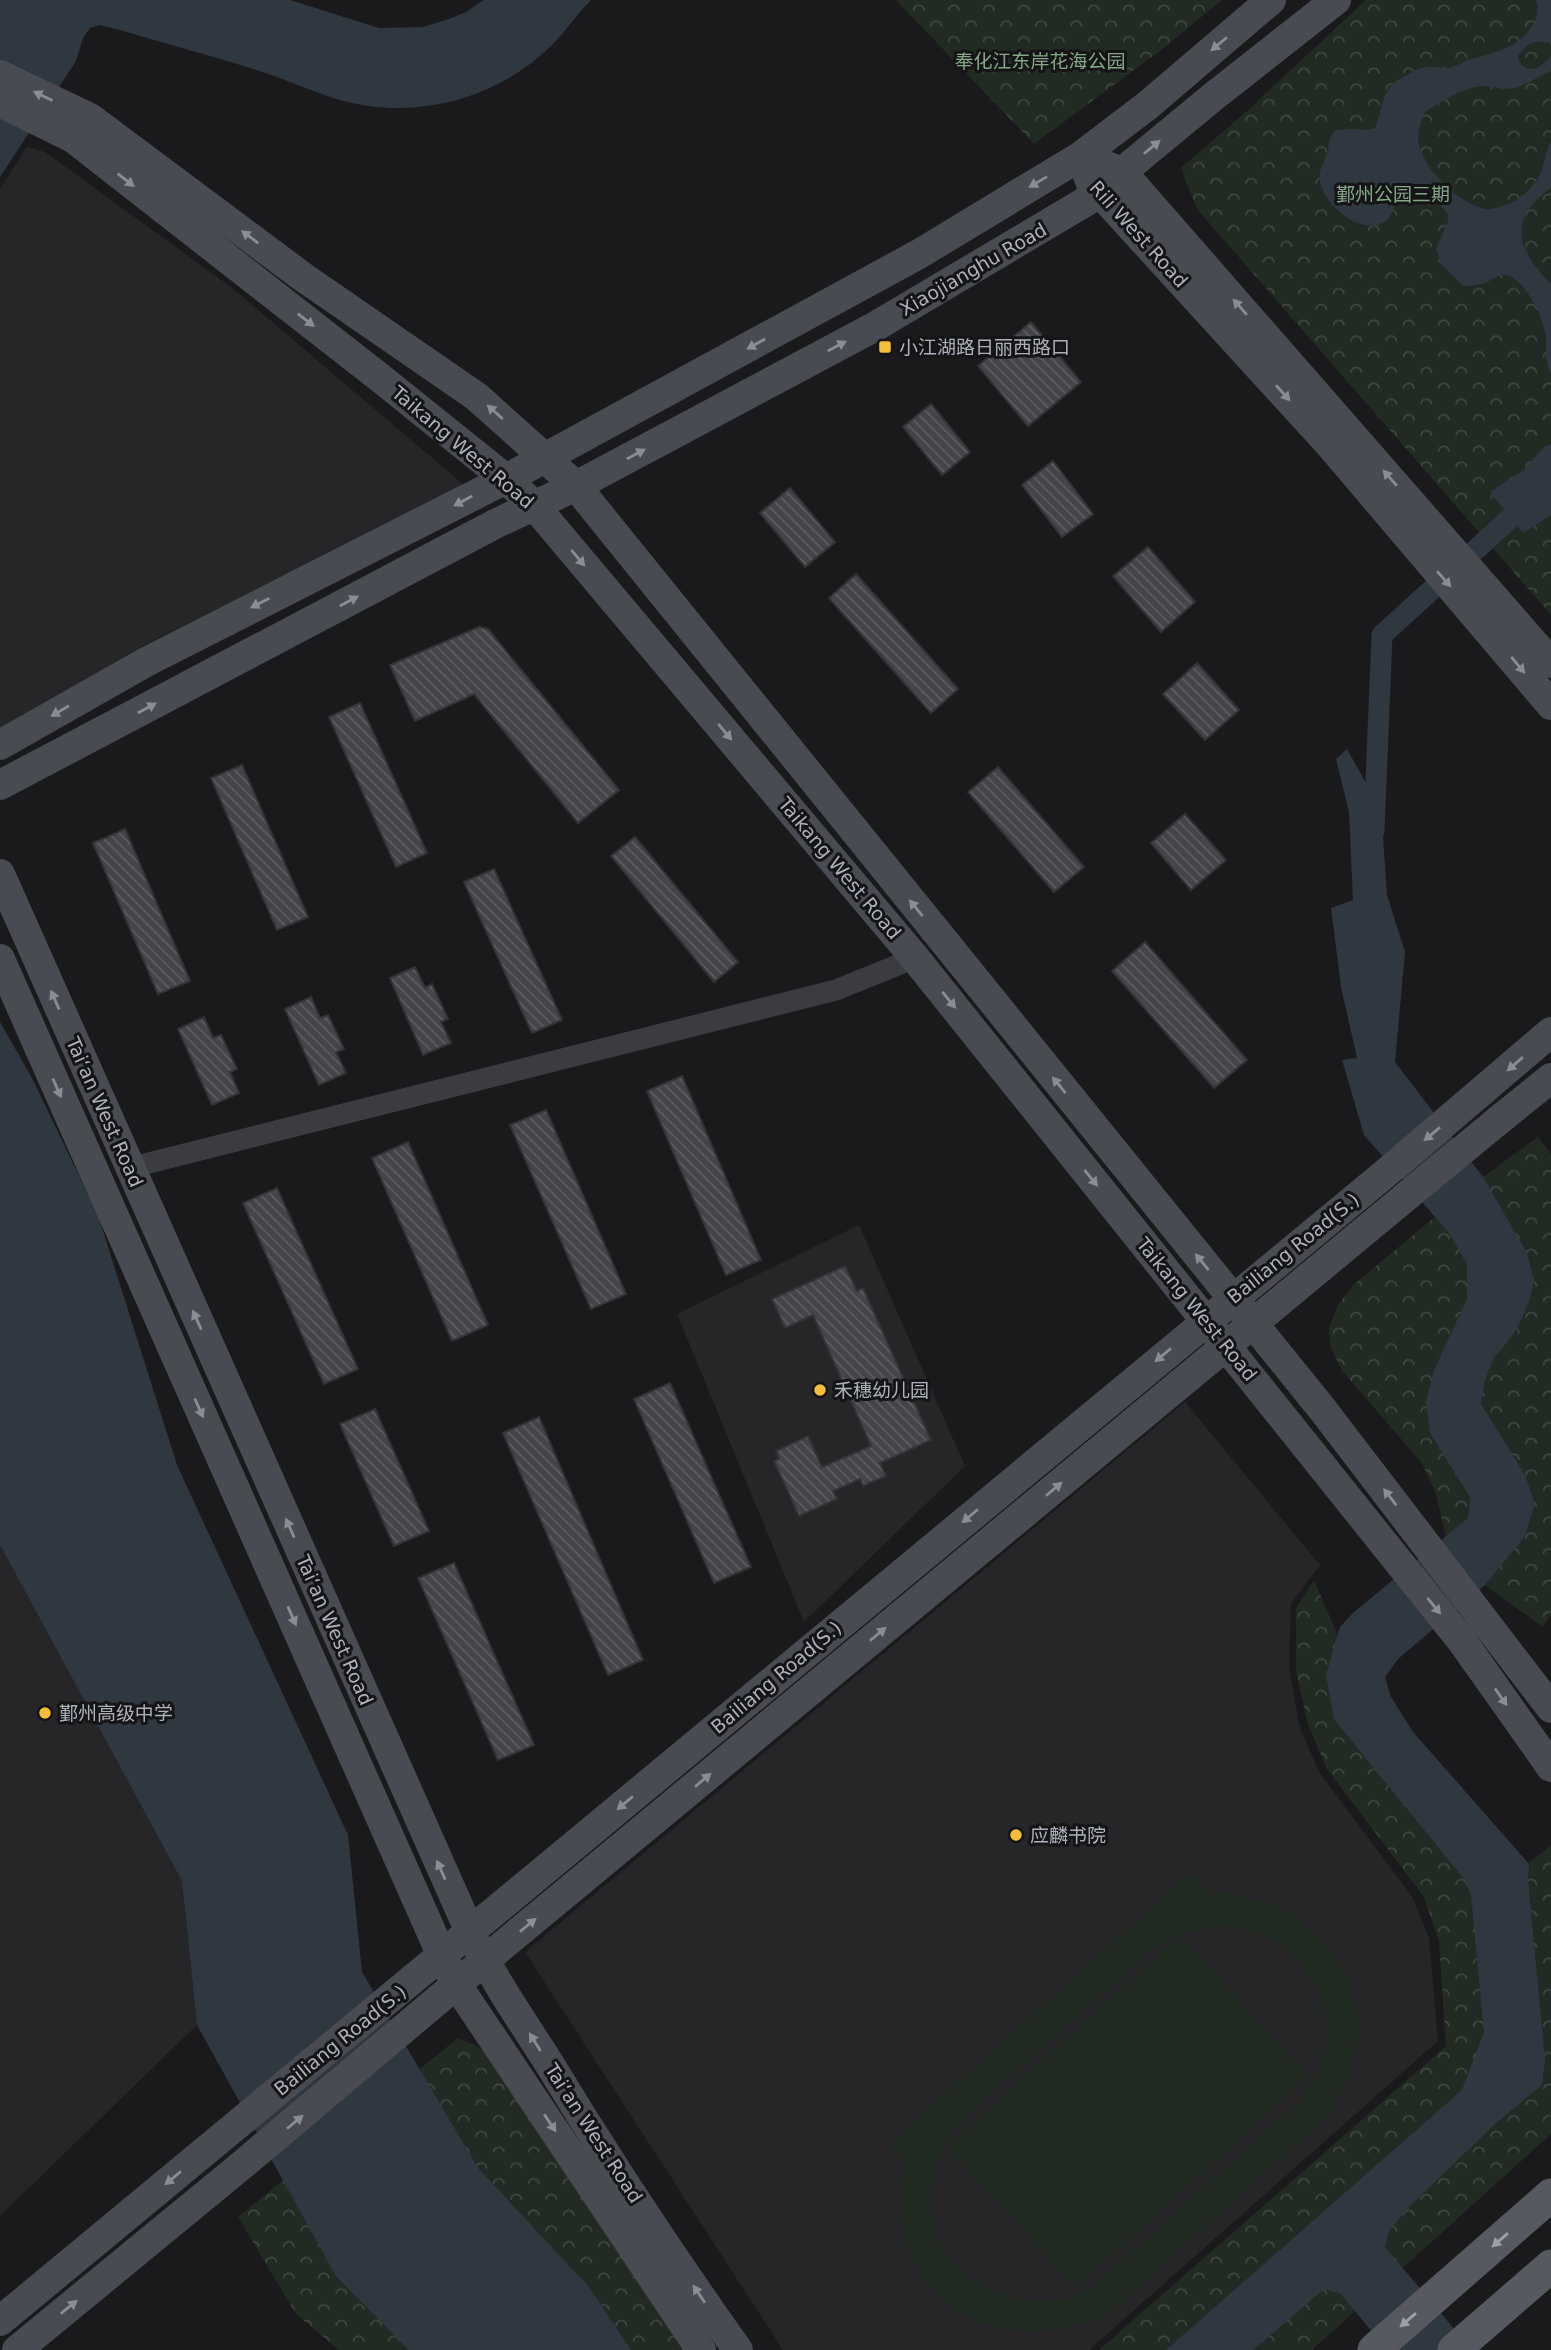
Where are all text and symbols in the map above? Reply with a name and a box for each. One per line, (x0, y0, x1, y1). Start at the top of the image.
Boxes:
one-way arrow (1210, 36, 1227, 51)
park label: 奉化江东岸花海公园 (954, 50, 1126, 72)
one-way arrow (33, 90, 53, 102)
one-way arrow (1143, 139, 1161, 155)
one-way arrow (117, 172, 135, 187)
one-way arrow (1029, 176, 1048, 188)
street label: Rili West Road (1085, 176, 1193, 292)
park label: 鄞州公园三期 (1336, 183, 1450, 205)
street label: Xiaojianghu Road (896, 218, 1050, 320)
one-way arrow (241, 231, 259, 245)
one-way arrow (1233, 298, 1248, 315)
one-way arrow (296, 312, 314, 327)
place label: 小江湖路日丽西路口 (899, 336, 1070, 358)
one-way arrow (746, 338, 766, 350)
marker: 小江湖路日丽西路口 (877, 339, 893, 355)
one-way arrow (827, 341, 847, 353)
street label: Taikang West Road (387, 381, 538, 513)
one-way arrow (1275, 384, 1291, 402)
one-way arrow (487, 405, 504, 421)
one-way arrow (626, 448, 646, 459)
one-way arrow (1382, 469, 1398, 487)
one-way arrow (453, 495, 473, 507)
one-way arrow (571, 548, 586, 566)
one-way arrow (1436, 570, 1451, 587)
one-way arrow (339, 596, 359, 608)
one-way arrow (250, 598, 270, 609)
one-way arrow (1510, 656, 1526, 674)
one-way arrow (138, 702, 158, 714)
one-way arrow (50, 705, 69, 717)
one-way arrow (717, 723, 732, 740)
street label: Taikang West Road (774, 792, 906, 943)
one-way arrow (908, 900, 923, 918)
one-way arrow (49, 990, 61, 1010)
one-way arrow (942, 991, 957, 1009)
street label: Tai‘an West Road (62, 1033, 148, 1190)
one-way arrow (1506, 1056, 1523, 1071)
one-way arrow (1052, 1077, 1067, 1094)
one-way arrow (51, 1078, 63, 1098)
one-way arrow (1424, 1126, 1442, 1141)
one-way arrow (1084, 1169, 1098, 1187)
street label: Bailiang Road(S.) (1223, 1188, 1363, 1308)
street label: Taikang West Road (1132, 1232, 1262, 1385)
one-way arrow (1195, 1253, 1210, 1270)
one-way arrow (191, 1310, 203, 1330)
one-way arrow (1155, 1347, 1172, 1362)
place label: 禾穗幼儿园 (834, 1379, 929, 1401)
marker: 禾穗幼儿园 (812, 1382, 828, 1398)
one-way arrow (193, 1398, 205, 1418)
one-way arrow (1045, 1482, 1062, 1497)
one-way arrow (1383, 1488, 1397, 1506)
one-way arrow (961, 1508, 978, 1523)
one-way arrow (284, 1517, 295, 1538)
street label: Tai‘an West Road (292, 1551, 378, 1708)
one-way arrow (1426, 1598, 1441, 1615)
one-way arrow (286, 1606, 297, 1627)
street label: Bailiang Road(S.) (707, 1616, 845, 1738)
one-way arrow (869, 1627, 887, 1642)
one-way arrow (1494, 1688, 1508, 1706)
place label: 鄞州高级中学 (59, 1702, 173, 1724)
marker: 鄞州高级中学 (37, 1705, 53, 1721)
one-way arrow (694, 1772, 712, 1787)
one-way arrow (617, 1795, 634, 1810)
place label: 应麟书院 (1030, 1824, 1106, 1846)
marker: 应麟书院 (1008, 1827, 1024, 1843)
one-way arrow (435, 1860, 447, 1880)
one-way arrow (520, 1918, 537, 1933)
street label: Bailiang Road(S.) (270, 1980, 410, 2100)
one-way arrow (528, 2032, 541, 2051)
street label: Tai‘an West Road (540, 2058, 647, 2207)
one-way arrow (543, 2114, 557, 2132)
one-way arrow (286, 2115, 303, 2130)
one-way arrow (165, 2170, 183, 2185)
one-way arrow (1491, 2232, 1508, 2247)
one-way arrow (692, 2285, 706, 2303)
one-way arrow (61, 2300, 78, 2315)
one-way arrow (1399, 2312, 1417, 2328)

